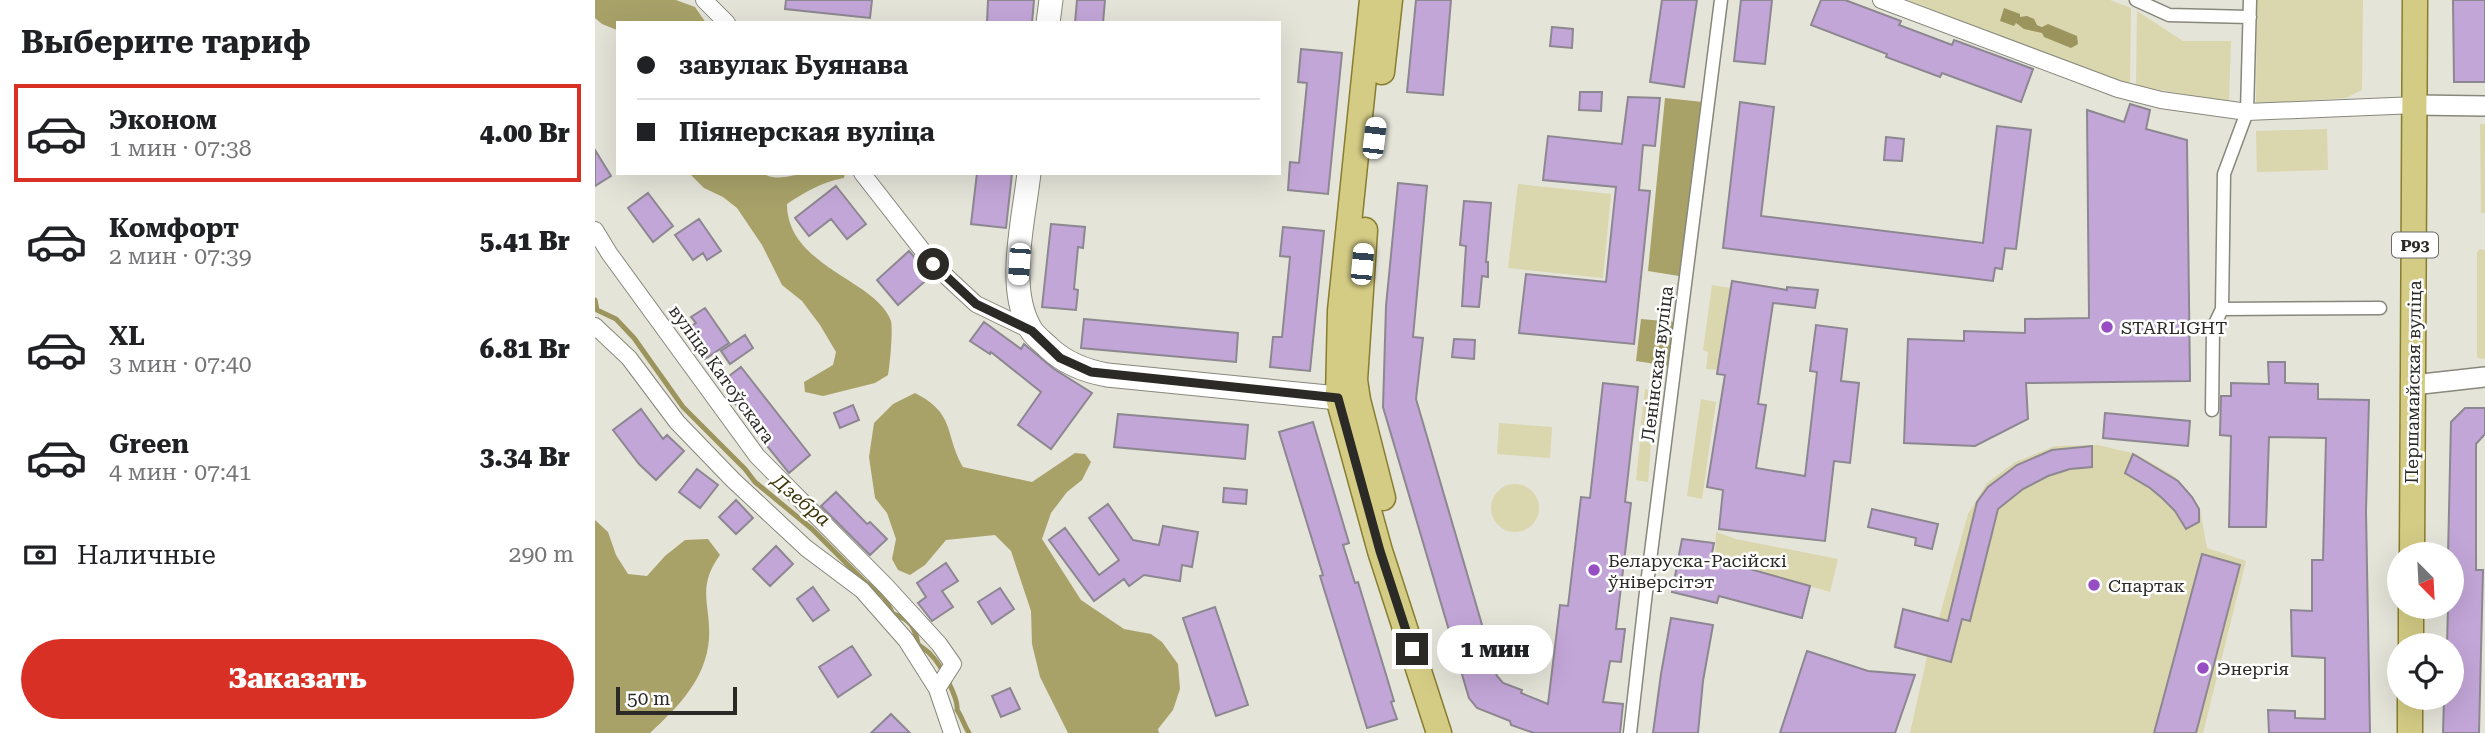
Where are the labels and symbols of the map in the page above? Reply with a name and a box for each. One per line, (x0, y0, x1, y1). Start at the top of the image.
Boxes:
car (1362, 116, 1387, 160)
road number: Р93 (2392, 232, 2438, 258)
car (1008, 242, 1031, 286)
car (1350, 242, 1375, 286)
route start (917, 248, 949, 280)
street label: Першамайская вуліца (2401, 280, 2425, 484)
street label: Ленінская вуліца (1637, 284, 1677, 443)
street label: вуліца Катоўскага (665, 301, 779, 447)
place label: STARLIGHT (2121, 317, 2227, 338)
marker: STARLIGHT (2099, 319, 2115, 335)
water label: Дзебра (766, 468, 835, 531)
north arrow (2387, 542, 2464, 620)
place label: Беларуска-Расійскі ўніверсітэт (1608, 550, 1787, 592)
marker: Беларуска-Расійскі ўніверсітэт (1586, 562, 1602, 578)
place label: Спартак (2108, 575, 2185, 596)
marker: Спартак (2086, 577, 2102, 593)
callout: 1 мин (1437, 624, 1552, 674)
route end (1396, 633, 1428, 665)
place label: Энергія (2217, 658, 2289, 679)
marker: Энергія (2195, 660, 2211, 676)
scale bar (616, 684, 737, 716)

